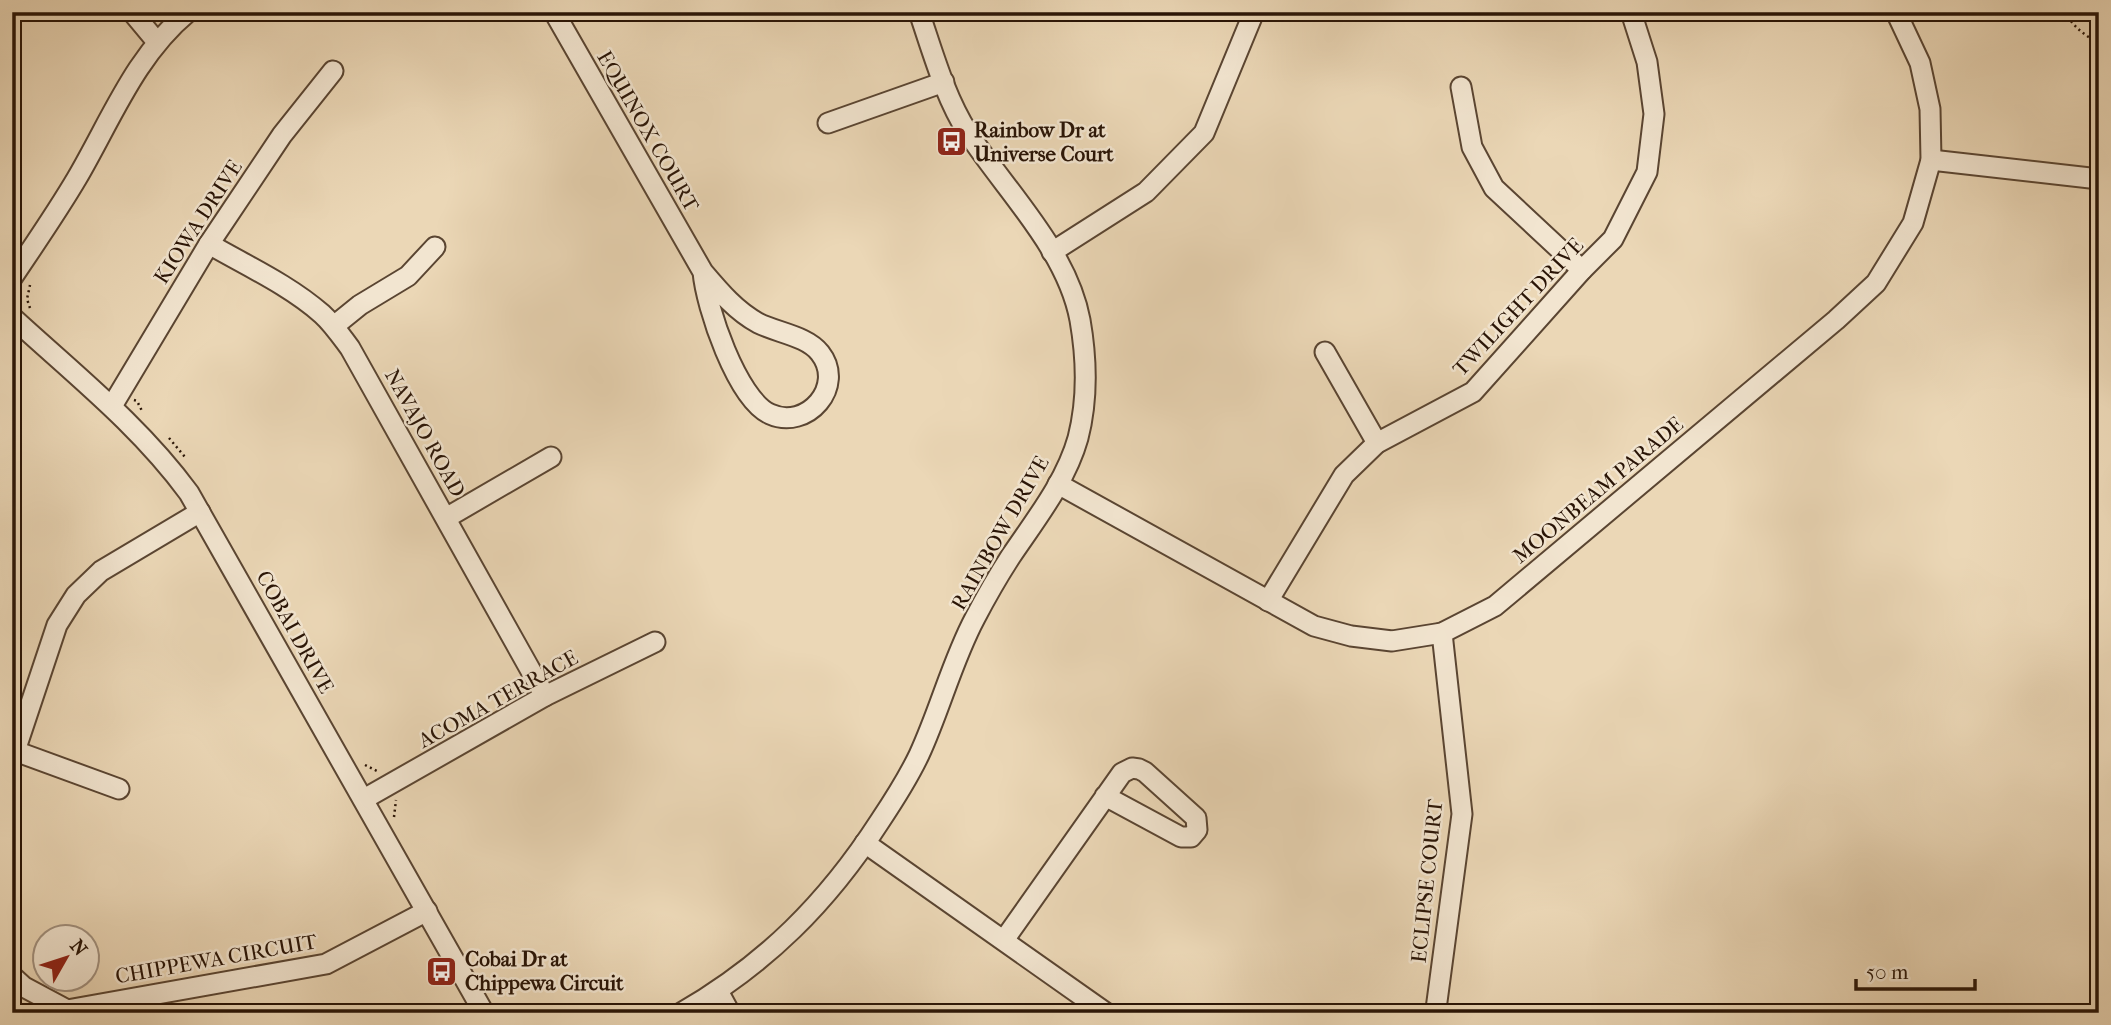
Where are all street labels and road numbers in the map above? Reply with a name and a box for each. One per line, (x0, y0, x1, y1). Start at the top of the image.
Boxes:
street label: EQUINOX COURT (592, 46, 704, 216)
street label: KIOWA DRIVE (149, 156, 247, 288)
street label: TWILIGHT DRIVE (1448, 233, 1588, 381)
street label: NAVAJO ROAD (380, 365, 470, 501)
street label: MOONBEAM PARADE (1508, 412, 1688, 568)
street label: RAINBOW DRIVE (946, 452, 1054, 614)
street label: COBAI DRIVE (251, 567, 339, 698)
street label: ACOMA TERRACE (413, 645, 582, 753)
street label: ECLIPSE COURT (1406, 797, 1448, 964)
street label: CHIPPEWA CIRCUIT (113, 929, 319, 989)

